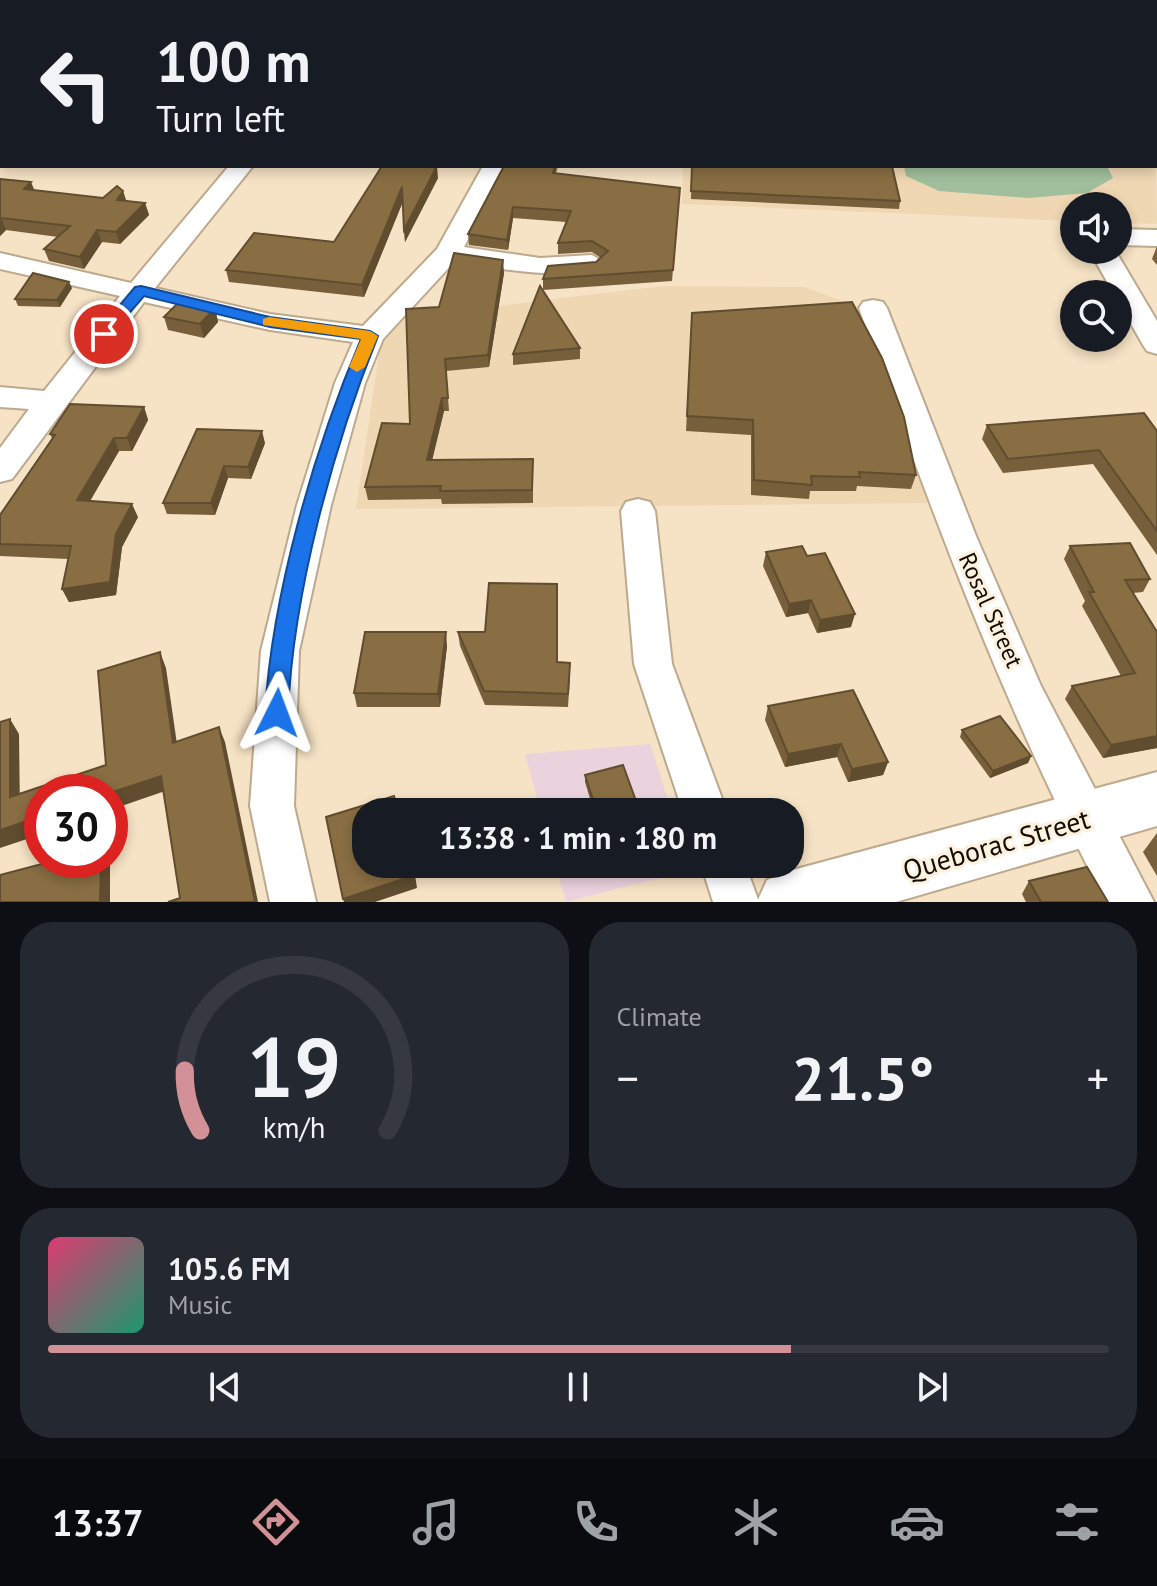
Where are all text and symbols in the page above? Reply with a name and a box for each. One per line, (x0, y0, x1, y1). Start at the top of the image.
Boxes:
text: 100 m (156, 25, 311, 97)
icon: left (24, 32, 128, 136)
text: Turn left (156, 95, 285, 142)
map controls (1060, 192, 1132, 352)
button: sound (1060, 192, 1132, 264)
button: search (1060, 280, 1132, 352)
pin (70, 300, 138, 368)
icon: arrive (82, 312, 126, 356)
street label: Rosal Street (952, 548, 1030, 672)
position arrow (235, 671, 319, 755)
speed limit sign: 30 (24, 774, 128, 878)
street label: Queborac Street (898, 799, 1094, 888)
text: 13:38 · 1 min · 180 m (439, 818, 717, 857)
text: Climate (617, 1000, 702, 1033)
text: 19 (247, 1012, 341, 1120)
text: 21.5° (791, 1039, 934, 1117)
text: − (617, 1049, 639, 1106)
text: + (1087, 1049, 1109, 1106)
text: km/h (263, 1109, 326, 1146)
text: 105.6 FM (168, 1249, 290, 1288)
text: Music (168, 1288, 232, 1321)
icon: previous (203, 1365, 247, 1409)
icon: pause (556, 1365, 600, 1409)
icon: next (910, 1365, 954, 1409)
icon: directions (248, 1494, 304, 1550)
icon: music (408, 1494, 464, 1550)
icon: phone (568, 1494, 624, 1550)
icon: climate (728, 1494, 784, 1550)
icon: car (889, 1494, 945, 1550)
icon: filters (1049, 1494, 1105, 1550)
text: 13:37 (52, 1499, 143, 1546)

